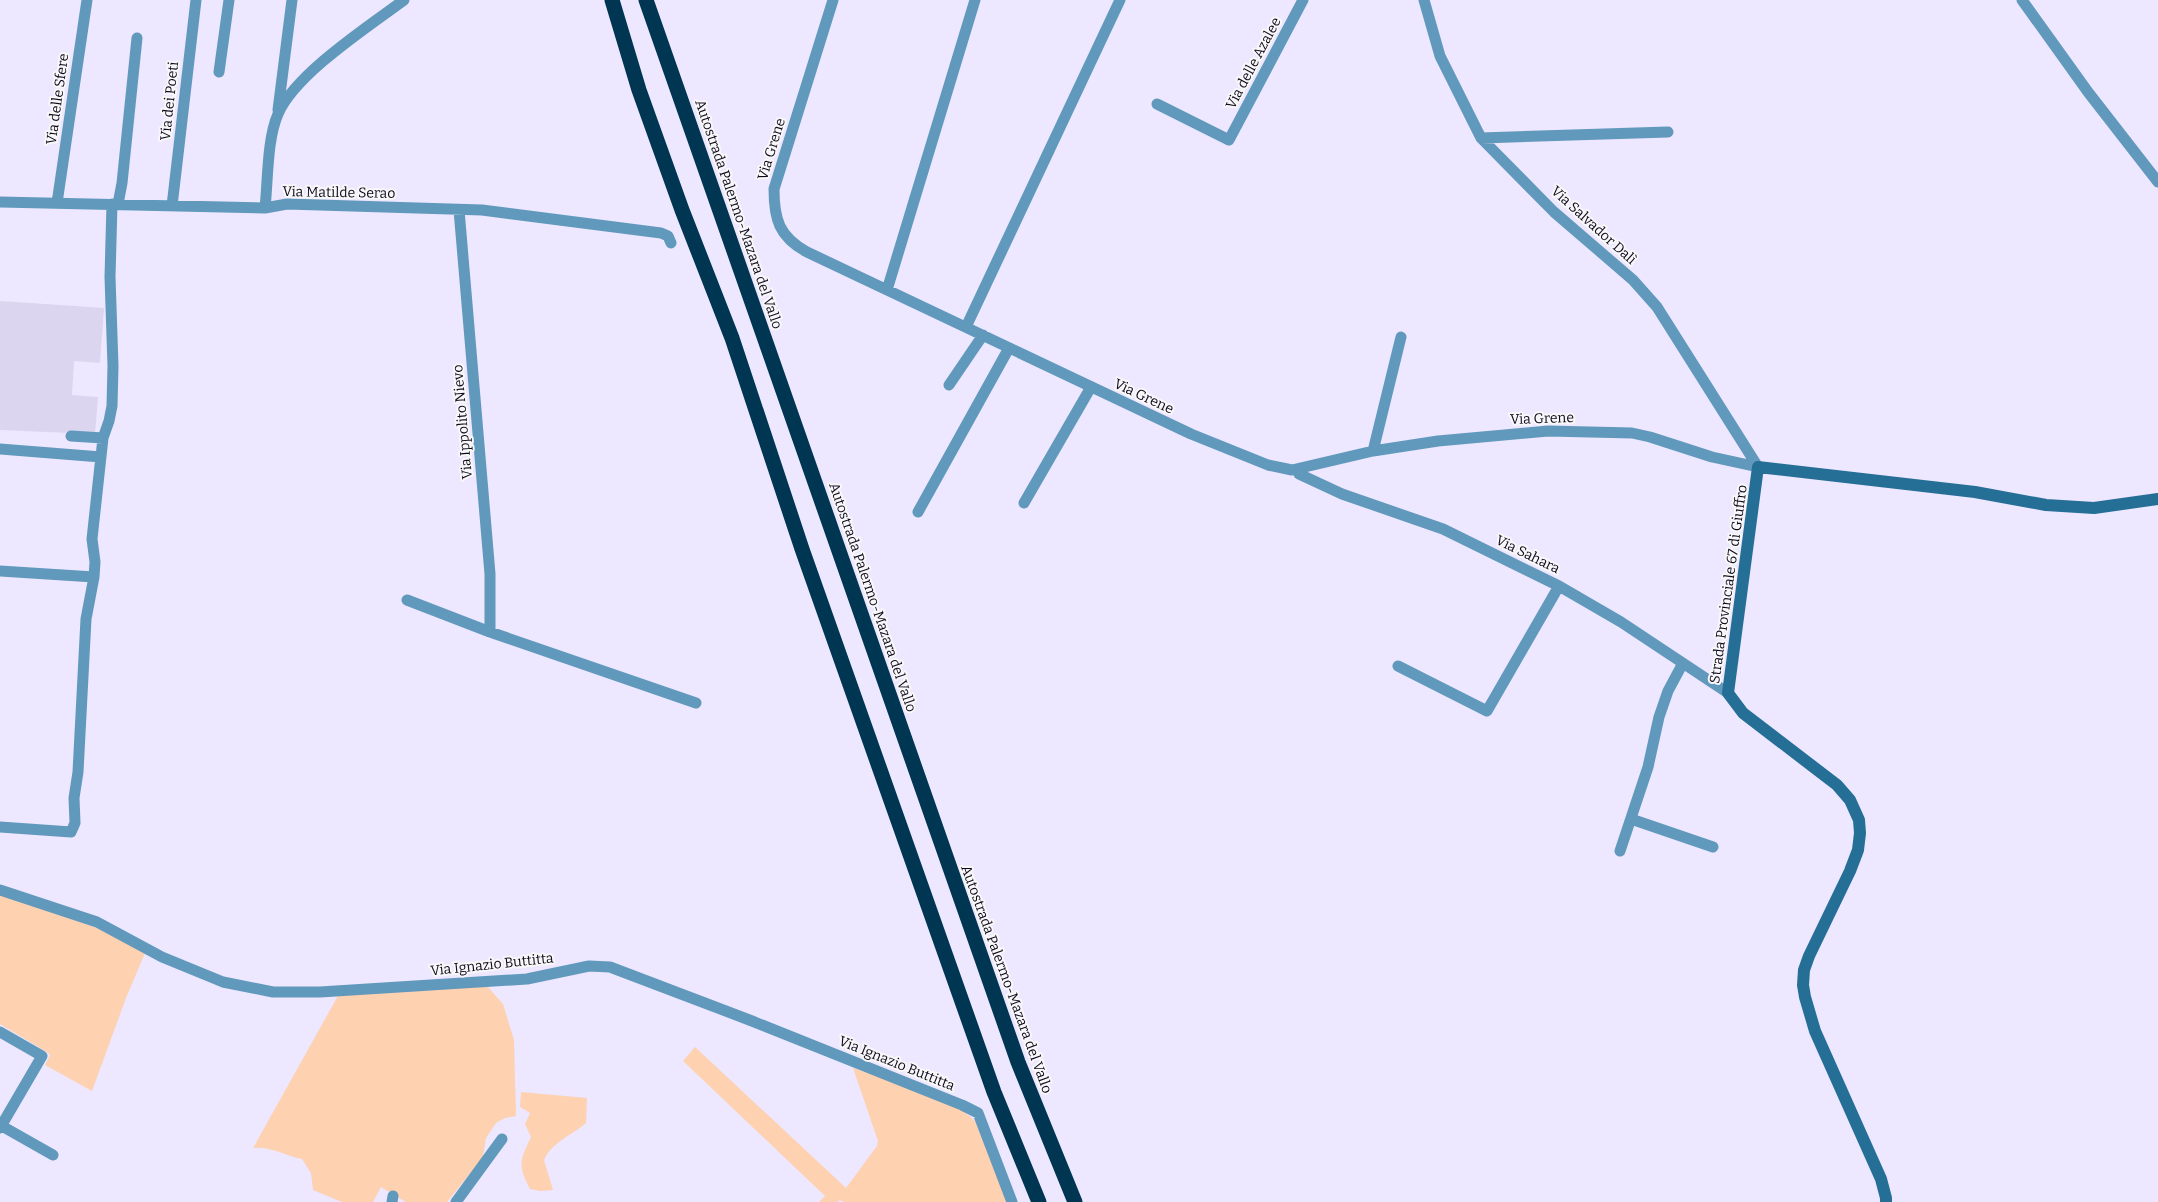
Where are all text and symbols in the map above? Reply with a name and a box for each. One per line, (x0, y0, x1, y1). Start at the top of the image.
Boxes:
street label: Via delle Azalee (1222, 15, 1285, 112)
street label: Via delle Sfere (43, 52, 72, 146)
street label: Via dei Poeti (157, 61, 182, 141)
street label: Autostrada Palermo-Mazara del Vallo (691, 97, 786, 331)
street label: Via Grene (754, 116, 789, 182)
street label: Via Matilde Serao (282, 183, 396, 202)
street label: Via Salvador Dalì (1548, 183, 1640, 268)
street label: Via Ippolito Nievo (449, 364, 476, 480)
street label: Via Grene (1111, 375, 1176, 418)
street label: Via Grene (1510, 409, 1574, 428)
street label: Autostrada Palermo-Mazara del Vallo (825, 480, 920, 714)
street label: Strada Provinciale 67 di Giuffro (1706, 484, 1751, 685)
street label: Via Sahara (1493, 532, 1563, 577)
street label: Autostrada Palermo-Mazara del Vallo (957, 863, 1056, 1096)
street label: Via Ignazio Buttitta (430, 950, 555, 979)
street label: Via Ignazio Buttitta (836, 1032, 958, 1095)

